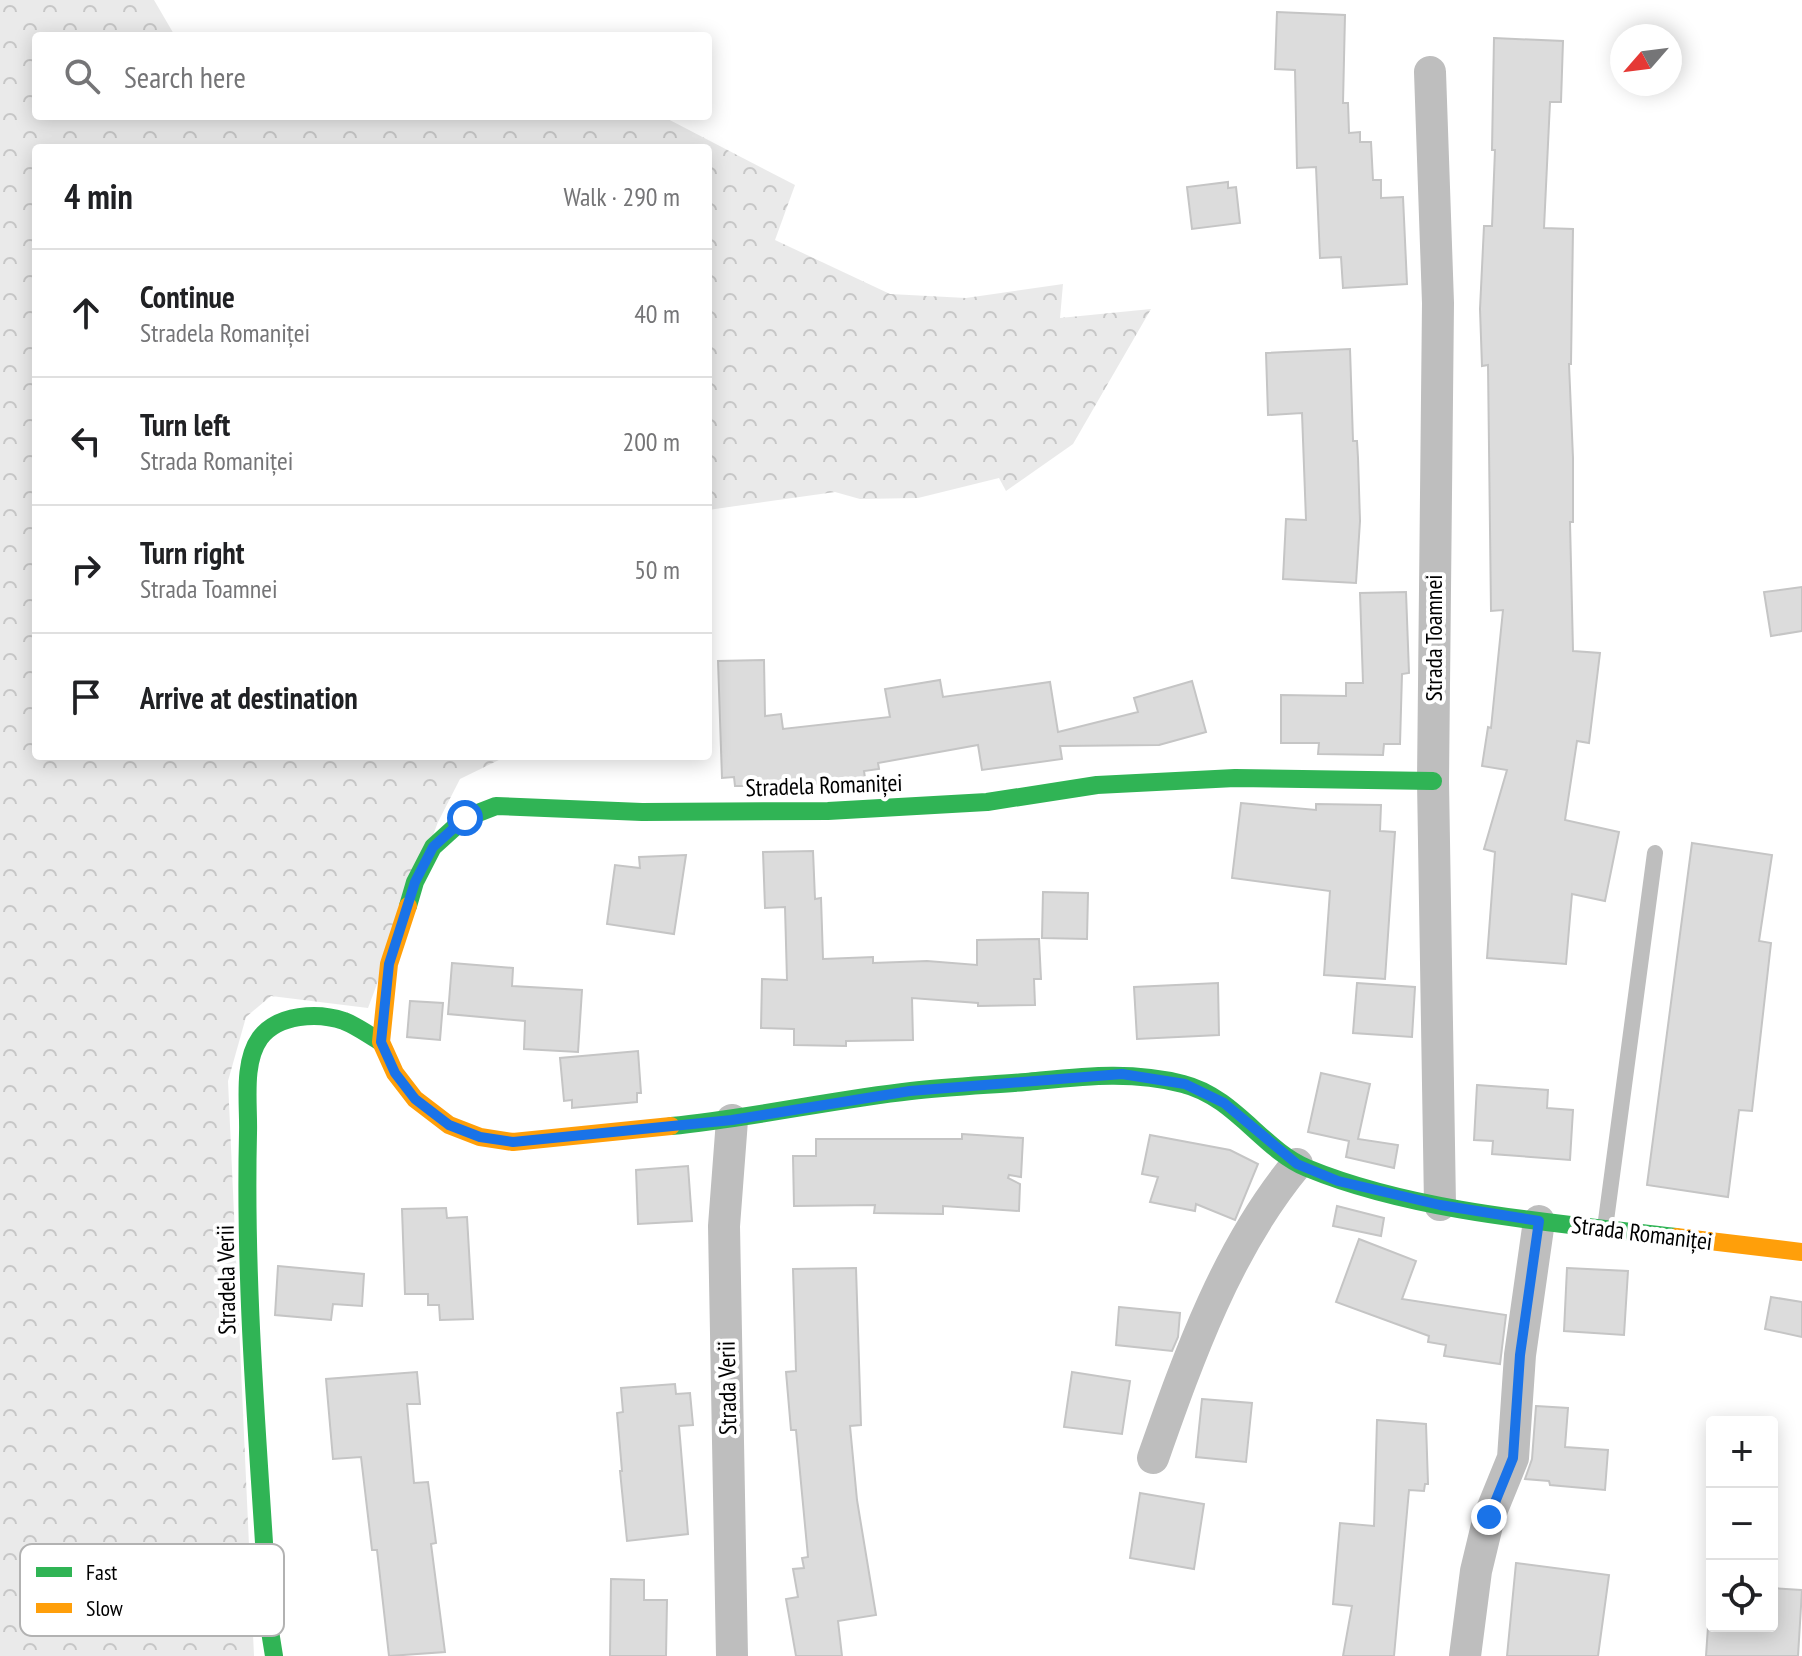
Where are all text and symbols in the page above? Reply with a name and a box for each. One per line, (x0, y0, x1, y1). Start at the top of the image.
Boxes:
north arrow (1610, 24, 1682, 96)
search box (32, 32, 712, 120)
icon: search (60, 54, 104, 98)
text: Search here (124, 57, 246, 96)
text: 4 min (64, 174, 133, 218)
text: Walk · 290 m (563, 180, 680, 213)
text: Continue (140, 277, 235, 316)
icon: ahead (64, 291, 108, 335)
text: 40 m (634, 297, 680, 330)
text: Stradela Romaniței (140, 316, 310, 349)
text: Turn left (140, 405, 230, 444)
icon: left (64, 419, 108, 463)
text: 200 m (622, 425, 680, 458)
text: Strada Romaniței (140, 444, 293, 477)
text: Turn right (140, 533, 244, 572)
icon: right (64, 547, 108, 591)
text: 50 m (634, 553, 680, 586)
text: Strada Toamnei (140, 572, 278, 605)
street label: Strada Toamnei (1418, 574, 1449, 702)
icon: arrive (64, 675, 108, 719)
text: Arrive at destination (140, 678, 358, 717)
street label: Stradela Romaniței (745, 767, 903, 803)
route start (447, 800, 483, 836)
street label: Strada Romaniței (1570, 1209, 1714, 1257)
street label: Stradela Verii (210, 1225, 242, 1335)
street label: Strada Verii (711, 1341, 743, 1435)
map controls (1706, 1416, 1778, 1632)
button: + (1706, 1416, 1778, 1488)
button: − (1706, 1488, 1778, 1560)
route end (1471, 1499, 1507, 1535)
legend (20, 1544, 284, 1636)
text: Fast (86, 1558, 117, 1586)
button: locate (1706, 1560, 1778, 1632)
text: Slow (86, 1594, 123, 1622)

